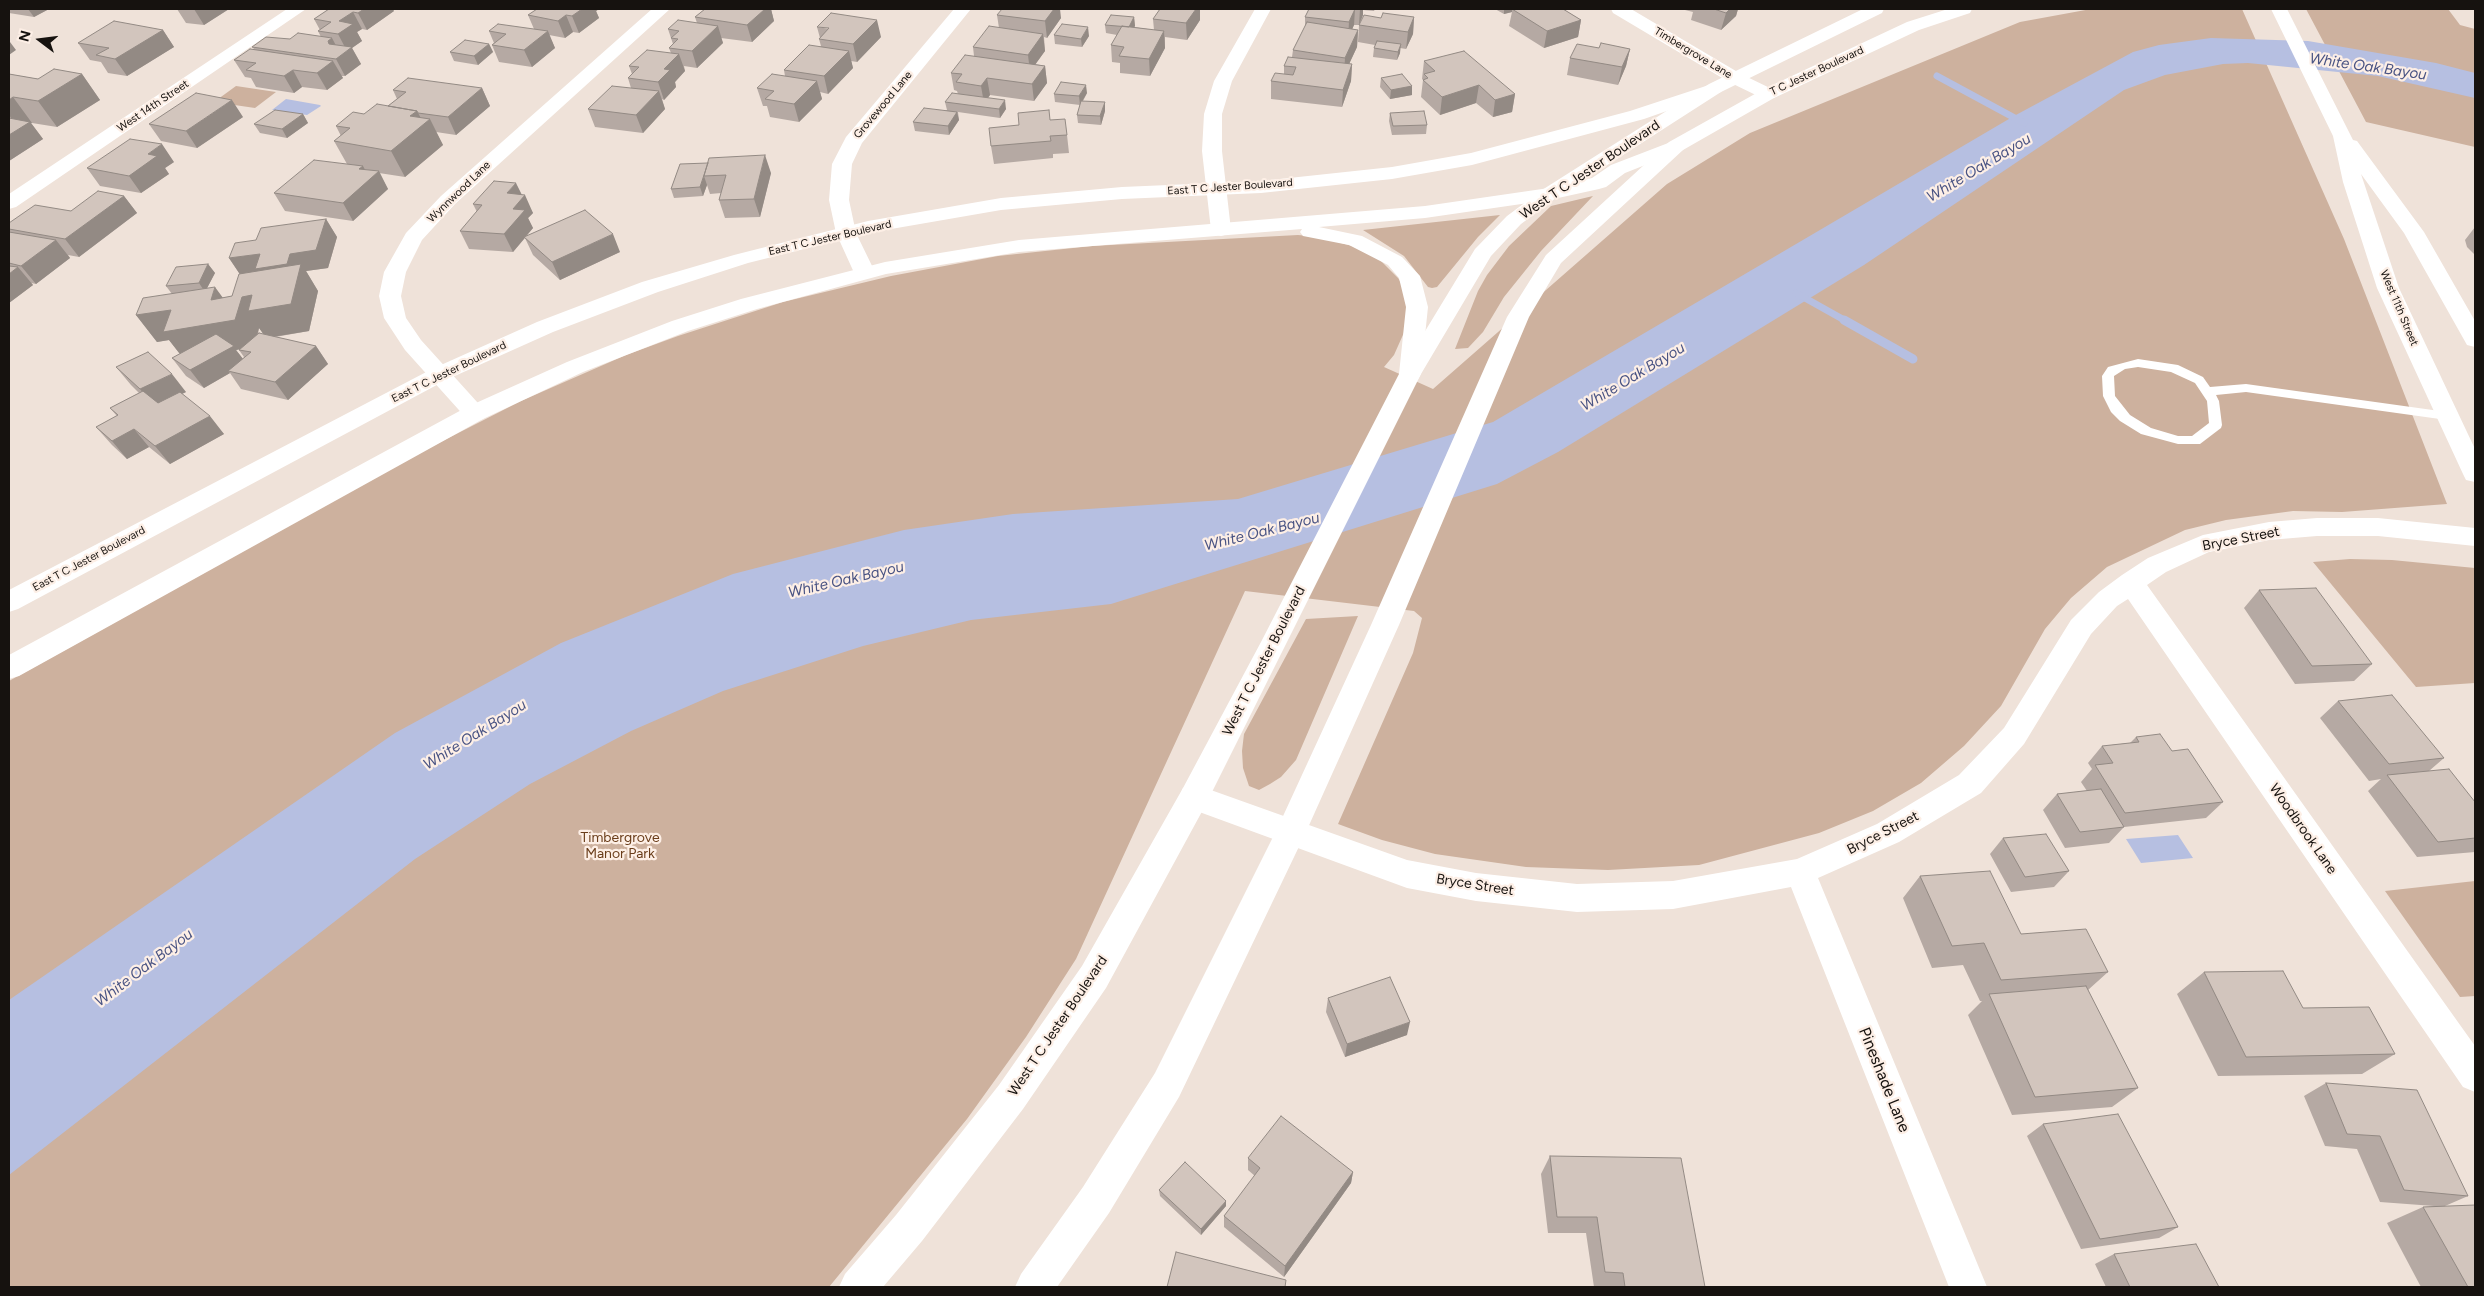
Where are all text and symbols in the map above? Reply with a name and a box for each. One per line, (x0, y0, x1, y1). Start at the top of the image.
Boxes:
north arrow (15, 15, 65, 65)
street label: Timbergrove Lane (1652, 25, 1734, 81)
text: N (15, 29, 35, 43)
street label: T C Jester Boulevard (1768, 44, 1866, 98)
water label: White Oak Bayou (2308, 50, 2428, 84)
street label: Grovewood Lane (851, 69, 915, 141)
street label: West 14th Street (115, 77, 191, 135)
street label: West T C Jester Boulevard (1517, 117, 1663, 223)
water label: White Oak Bayou (1924, 130, 2034, 206)
street label: Wynnwood Lane (425, 159, 493, 225)
street label: East T C Jester Boulevard (1167, 176, 1293, 198)
street label: East T C Jester Boulevard (767, 217, 893, 259)
street label: West 11th Street (2377, 268, 2421, 348)
street label: East T C Jester Boulevard (390, 338, 508, 406)
water label: White Oak Bayou (1578, 339, 1688, 415)
water label: White Oak Bayou (1203, 509, 1321, 555)
street label: Bryce Street (2201, 523, 2281, 555)
street label: East T C Jester Boulevard (30, 524, 148, 594)
water label: White Oak Bayou (786, 558, 906, 602)
street label: West T C Jester Boulevard (1219, 584, 1309, 738)
water label: White Oak Bayou (420, 696, 530, 774)
street label: Woodbrook Lane (2266, 781, 2340, 877)
street label: Bryce Street (1844, 808, 1922, 858)
park label: Timbergrove Manor Park (580, 830, 660, 862)
street label: Bryce Street (1435, 871, 1515, 899)
water label: White Oak Bayou (91, 925, 197, 1011)
street label: West T C Jester Boulevard (1005, 953, 1111, 1099)
street label: Pineshade Lane (1854, 1025, 1914, 1135)

